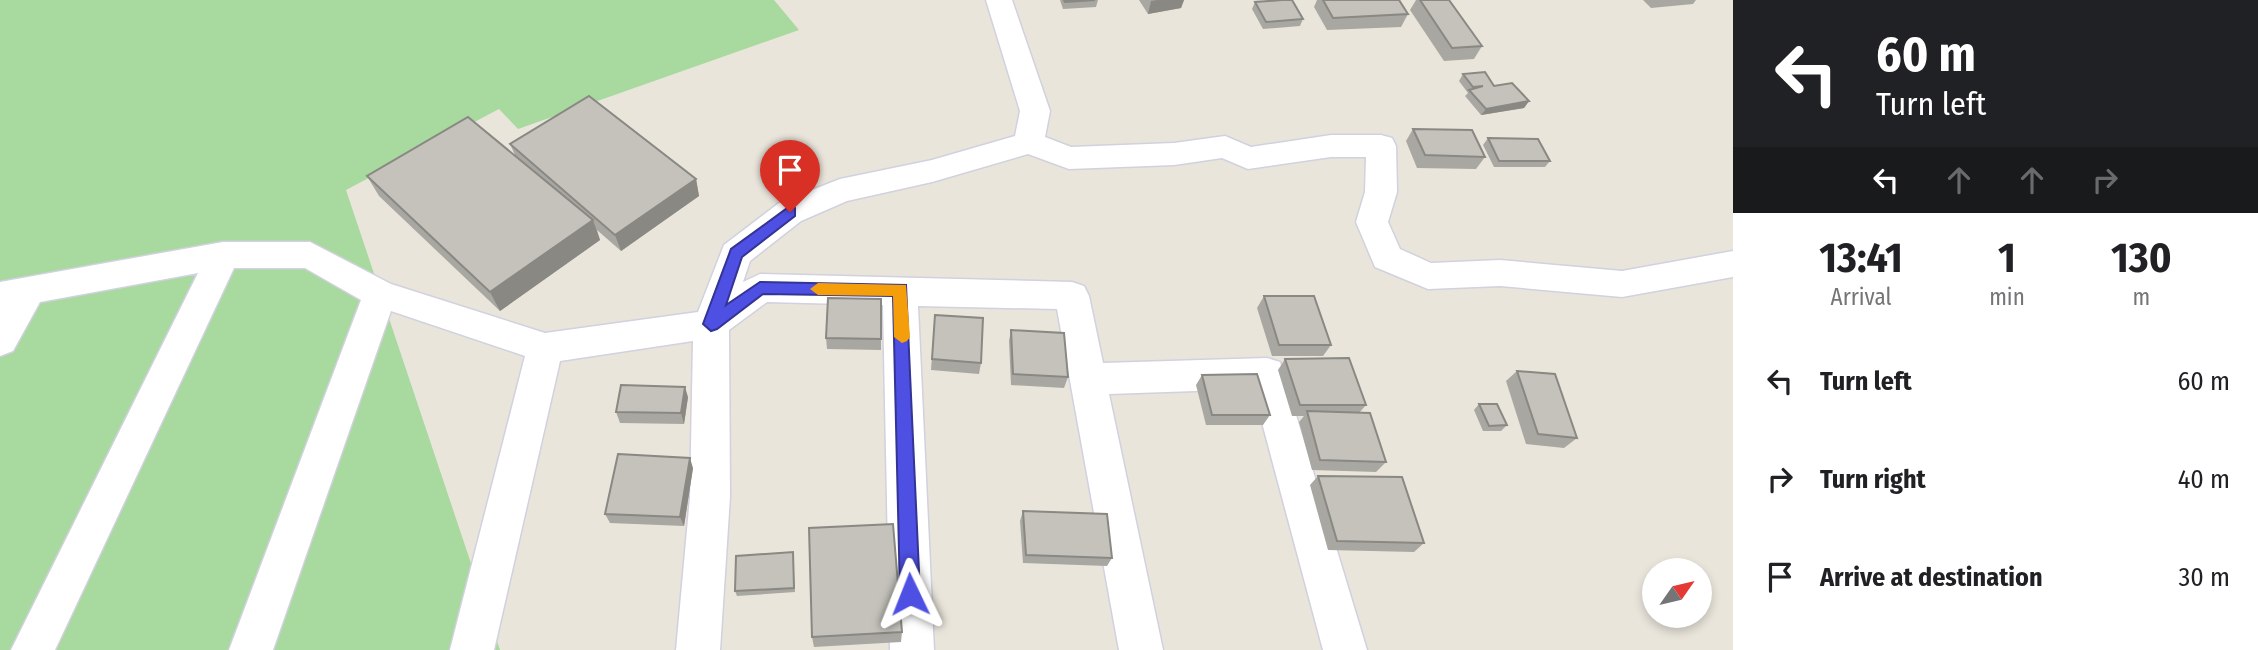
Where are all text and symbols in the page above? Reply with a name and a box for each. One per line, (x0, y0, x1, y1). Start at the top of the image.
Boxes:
text: 60 m (1876, 25, 1976, 84)
icon: left (1761, 28, 1852, 119)
text: Turn left (1876, 85, 1986, 123)
pin (760, 140, 820, 212)
icon: arrive (771, 151, 809, 189)
icon: left (1867, 161, 1905, 199)
icon: ahead (1940, 161, 1978, 199)
icon: ahead (2013, 161, 2051, 199)
icon: right (2086, 161, 2124, 199)
text: 13:41 (1819, 233, 1903, 283)
text: 1 (1998, 233, 2016, 283)
text: 130 (2111, 233, 2172, 283)
text: Arrival (1831, 283, 1892, 311)
text: min (1989, 283, 2025, 311)
text: m (2133, 283, 2150, 311)
icon: left (1761, 362, 1799, 400)
text: Turn left (1820, 366, 1912, 397)
text: 60 m (2177, 366, 2230, 397)
icon: right (1761, 460, 1799, 498)
text: Turn right (1820, 464, 1926, 495)
text: 40 m (2178, 464, 2230, 495)
position arrow (873, 557, 947, 631)
north arrow (1642, 558, 1712, 628)
map controls (1642, 558, 1712, 628)
icon: arrive (1761, 558, 1799, 596)
text: Arrive at destination (1820, 562, 2043, 593)
text: 30 m (2179, 562, 2230, 593)

